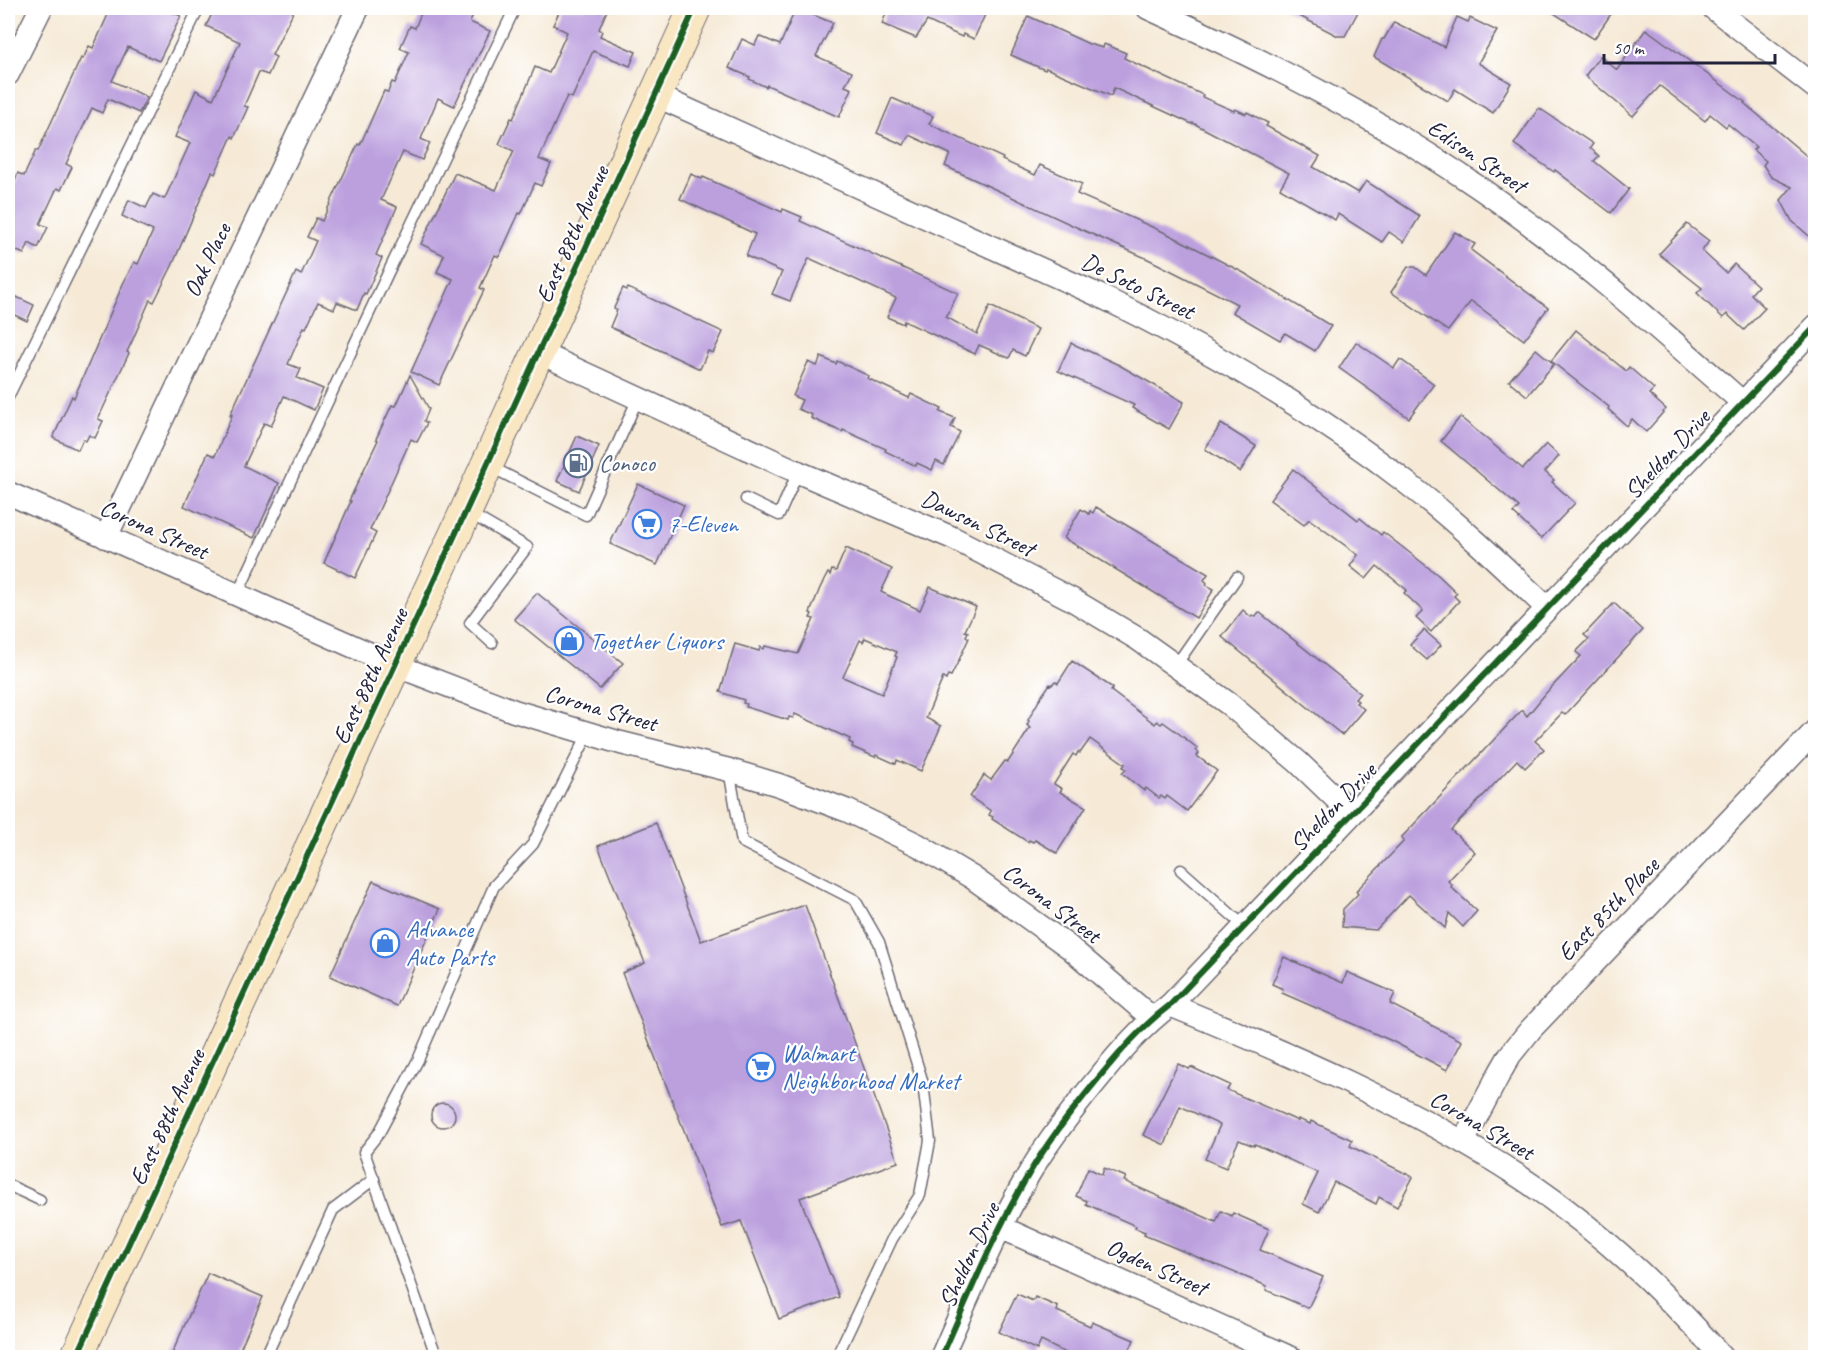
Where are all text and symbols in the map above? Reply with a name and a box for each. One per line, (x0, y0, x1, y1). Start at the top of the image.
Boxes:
scale bar (1604, 27, 1775, 65)
text: 50 m (1613, 37, 1646, 59)
street label: Edison Street (1422, 112, 1534, 202)
street label: East 88th Avenue (528, 159, 616, 307)
street label: Oak Place (176, 216, 239, 302)
street label: De Soto Street (1077, 246, 1201, 327)
street label: Sheldon Drive (1618, 401, 1718, 505)
fuel station icon: Conoco (562, 447, 594, 479)
place label: Conoco (599, 448, 656, 478)
street label: Dawson Street (917, 483, 1042, 565)
street label: Corona Street (95, 492, 215, 567)
supermarket icon: 7-Eleven (631, 508, 663, 540)
place label: 7-Eleven (668, 509, 739, 539)
street label: East 88th Avenue (325, 601, 416, 749)
shop icon: Together Liquors (553, 625, 585, 657)
place label: Together Liquors (590, 626, 726, 656)
street label: Corona Street (542, 678, 662, 739)
street label: Sheldon Drive (1283, 755, 1384, 858)
street label: East 85th Place (1551, 849, 1667, 967)
street label: Corona Street (997, 856, 1109, 951)
place label: Advance Auto Parts (406, 914, 497, 972)
shop icon: Advance Auto Parts (369, 927, 401, 959)
place label: Walmart Neighborhood Market (782, 1038, 962, 1096)
street label: East 88th Avenue (122, 1042, 213, 1190)
supermarket icon: Walmart Neighborhood Market (745, 1051, 777, 1083)
street label: Corona Street (1425, 1083, 1541, 1168)
street label: Sheldon Drive (932, 1196, 1007, 1312)
street label: Ogden Street (1102, 1232, 1215, 1304)

